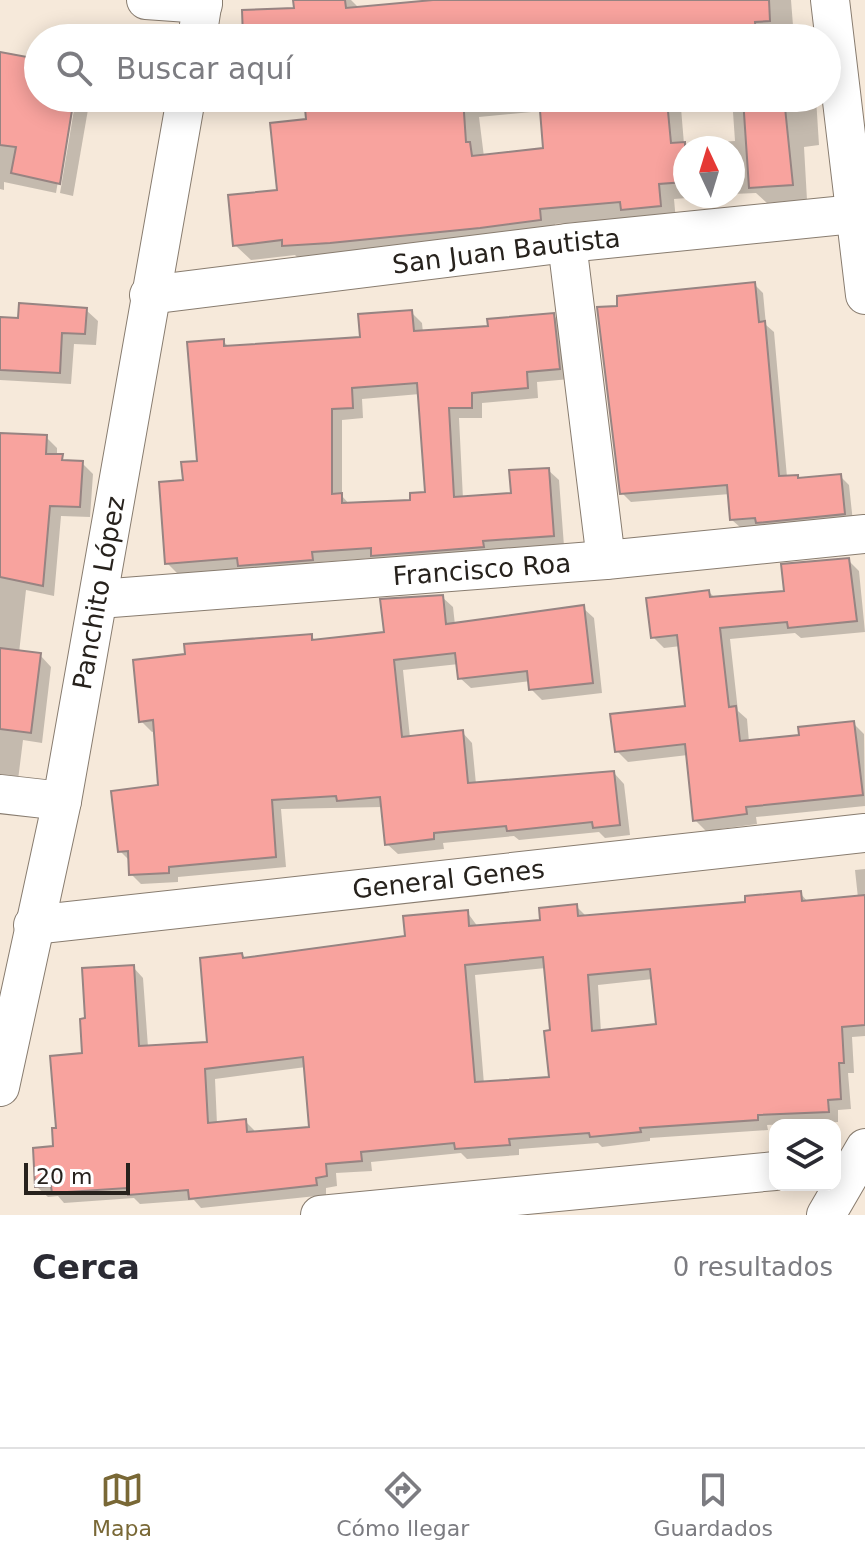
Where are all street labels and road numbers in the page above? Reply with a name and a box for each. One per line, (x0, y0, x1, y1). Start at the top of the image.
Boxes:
street label: San Juan Bautista (391, 223, 622, 280)
street label: Panchito López (67, 494, 130, 692)
street label: Francisco Roa (392, 548, 572, 591)
street label: General Genes (351, 854, 546, 905)

